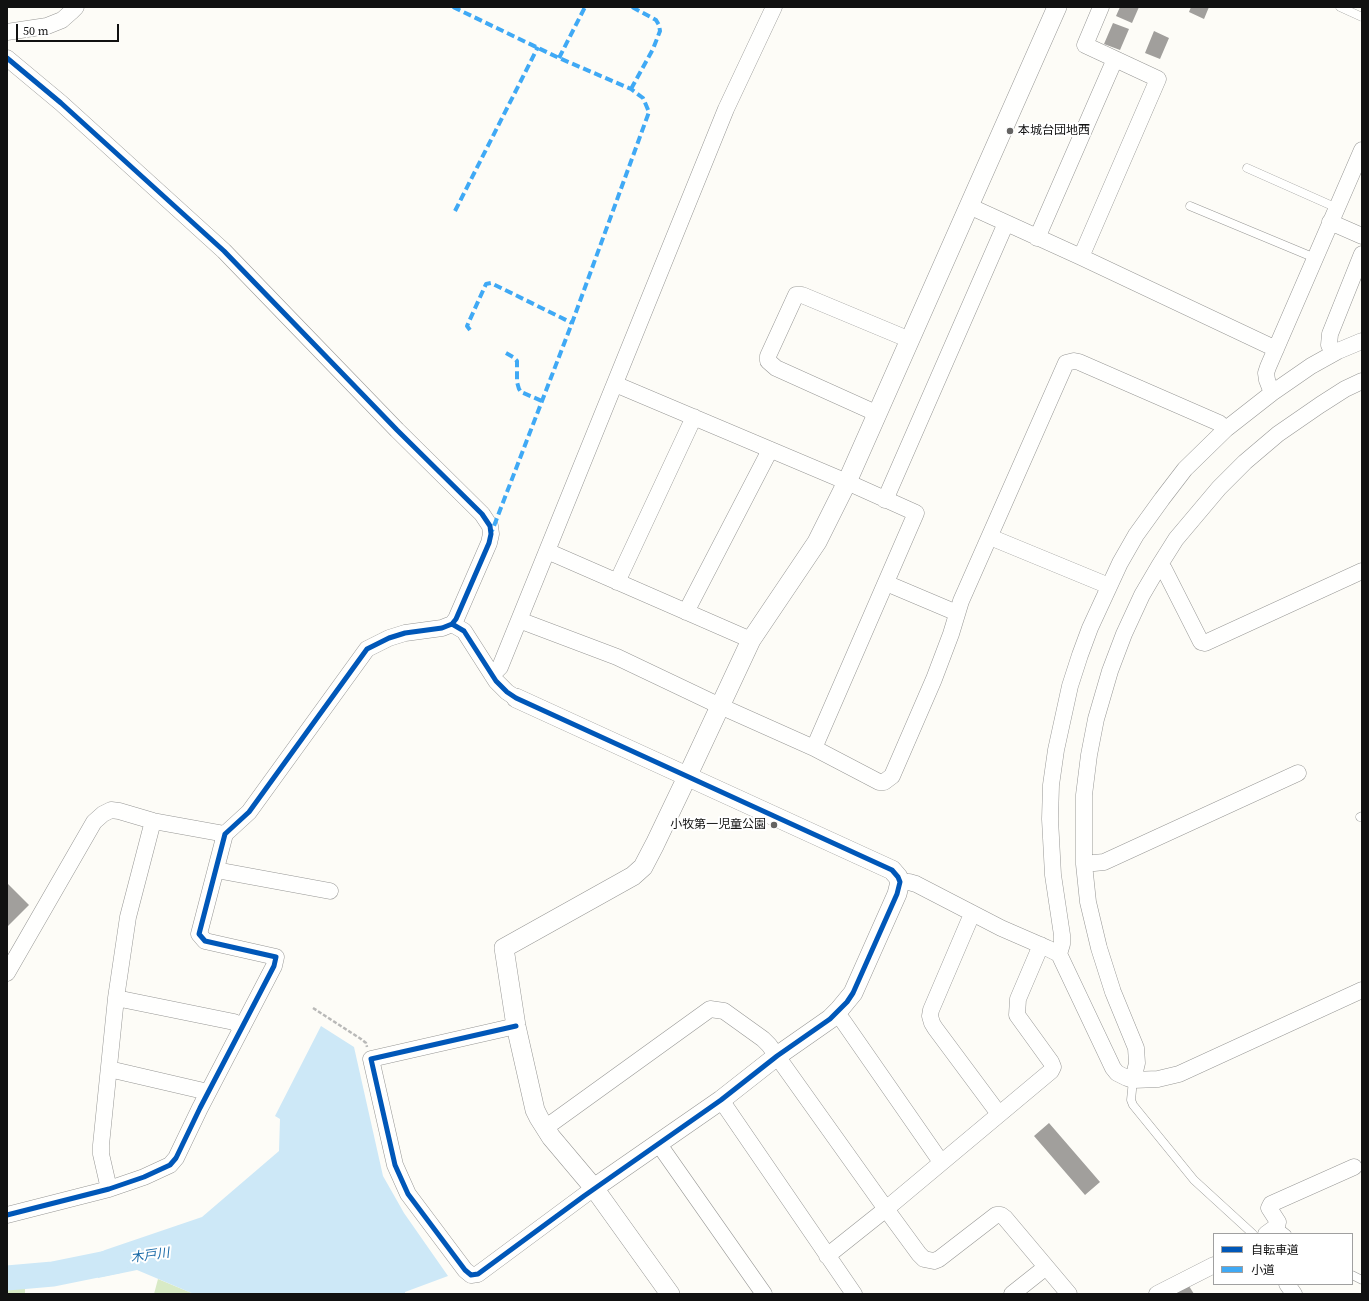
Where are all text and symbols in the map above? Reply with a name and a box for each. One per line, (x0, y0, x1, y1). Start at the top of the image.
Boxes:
scale bar (18, 16, 121, 42)
text: 50 m (23, 23, 49, 39)
place label: 本城台団地西 (1018, 124, 1090, 138)
marker: 本城台団地西 (1005, 126, 1015, 136)
place label: 小牧第一児童公園 (670, 818, 766, 832)
marker: 小牧第一児童公園 (769, 820, 779, 830)
legend (1213, 1233, 1353, 1285)
text: 自転車道 (1251, 1242, 1299, 1258)
water label: 木戸川 (130, 1246, 170, 1266)
text: 小道 (1251, 1262, 1275, 1278)

